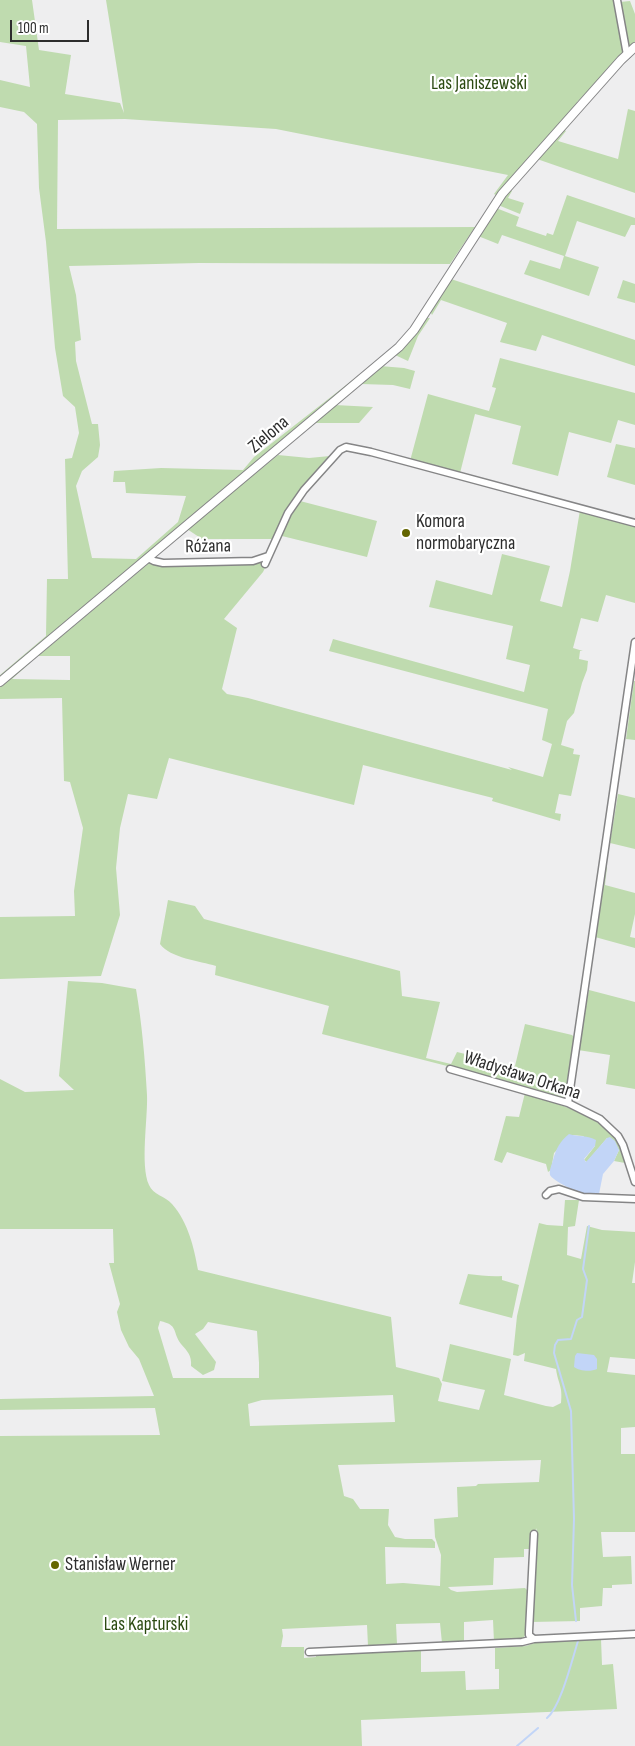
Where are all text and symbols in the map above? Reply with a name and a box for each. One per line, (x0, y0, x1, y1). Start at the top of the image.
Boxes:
scale bar (12, 10, 91, 42)
text: 100 m (18, 19, 49, 38)
park label: Las Janiszewski (431, 73, 527, 95)
street label: Zielona (244, 412, 294, 458)
place label: Komora normobaryczna (416, 511, 515, 555)
marker: Komora normobaryczna (400, 527, 412, 539)
street label: Różana (185, 535, 231, 559)
street label: Władysława Orkana (461, 1046, 583, 1106)
place label: Stanisław Werner (65, 1554, 175, 1576)
marker: Stanisław Werner (49, 1559, 61, 1571)
park label: Las Kapturski (104, 1614, 188, 1636)

